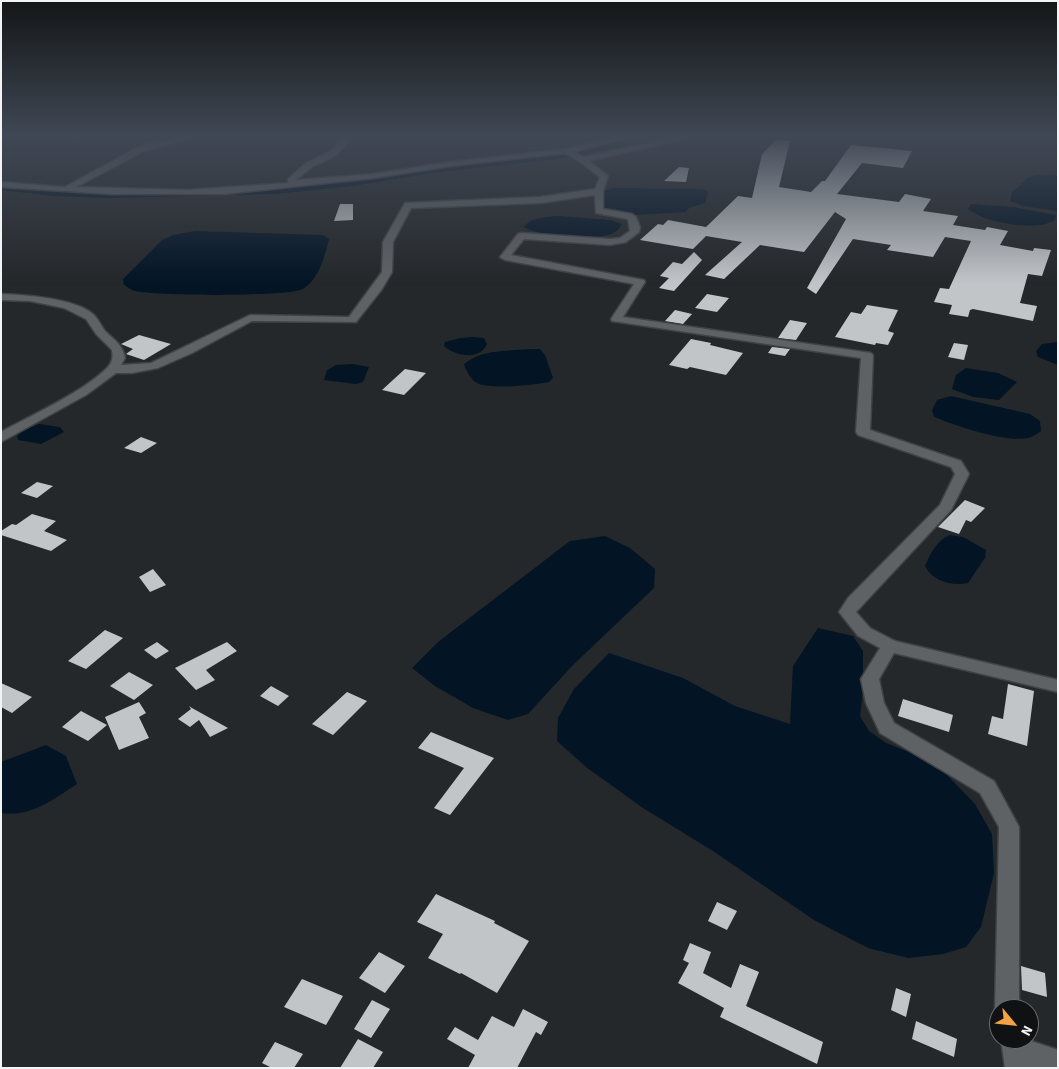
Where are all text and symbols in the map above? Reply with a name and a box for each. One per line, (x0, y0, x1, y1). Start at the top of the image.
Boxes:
north arrow (989, 999, 1039, 1049)
text: N (1015, 1022, 1037, 1039)

